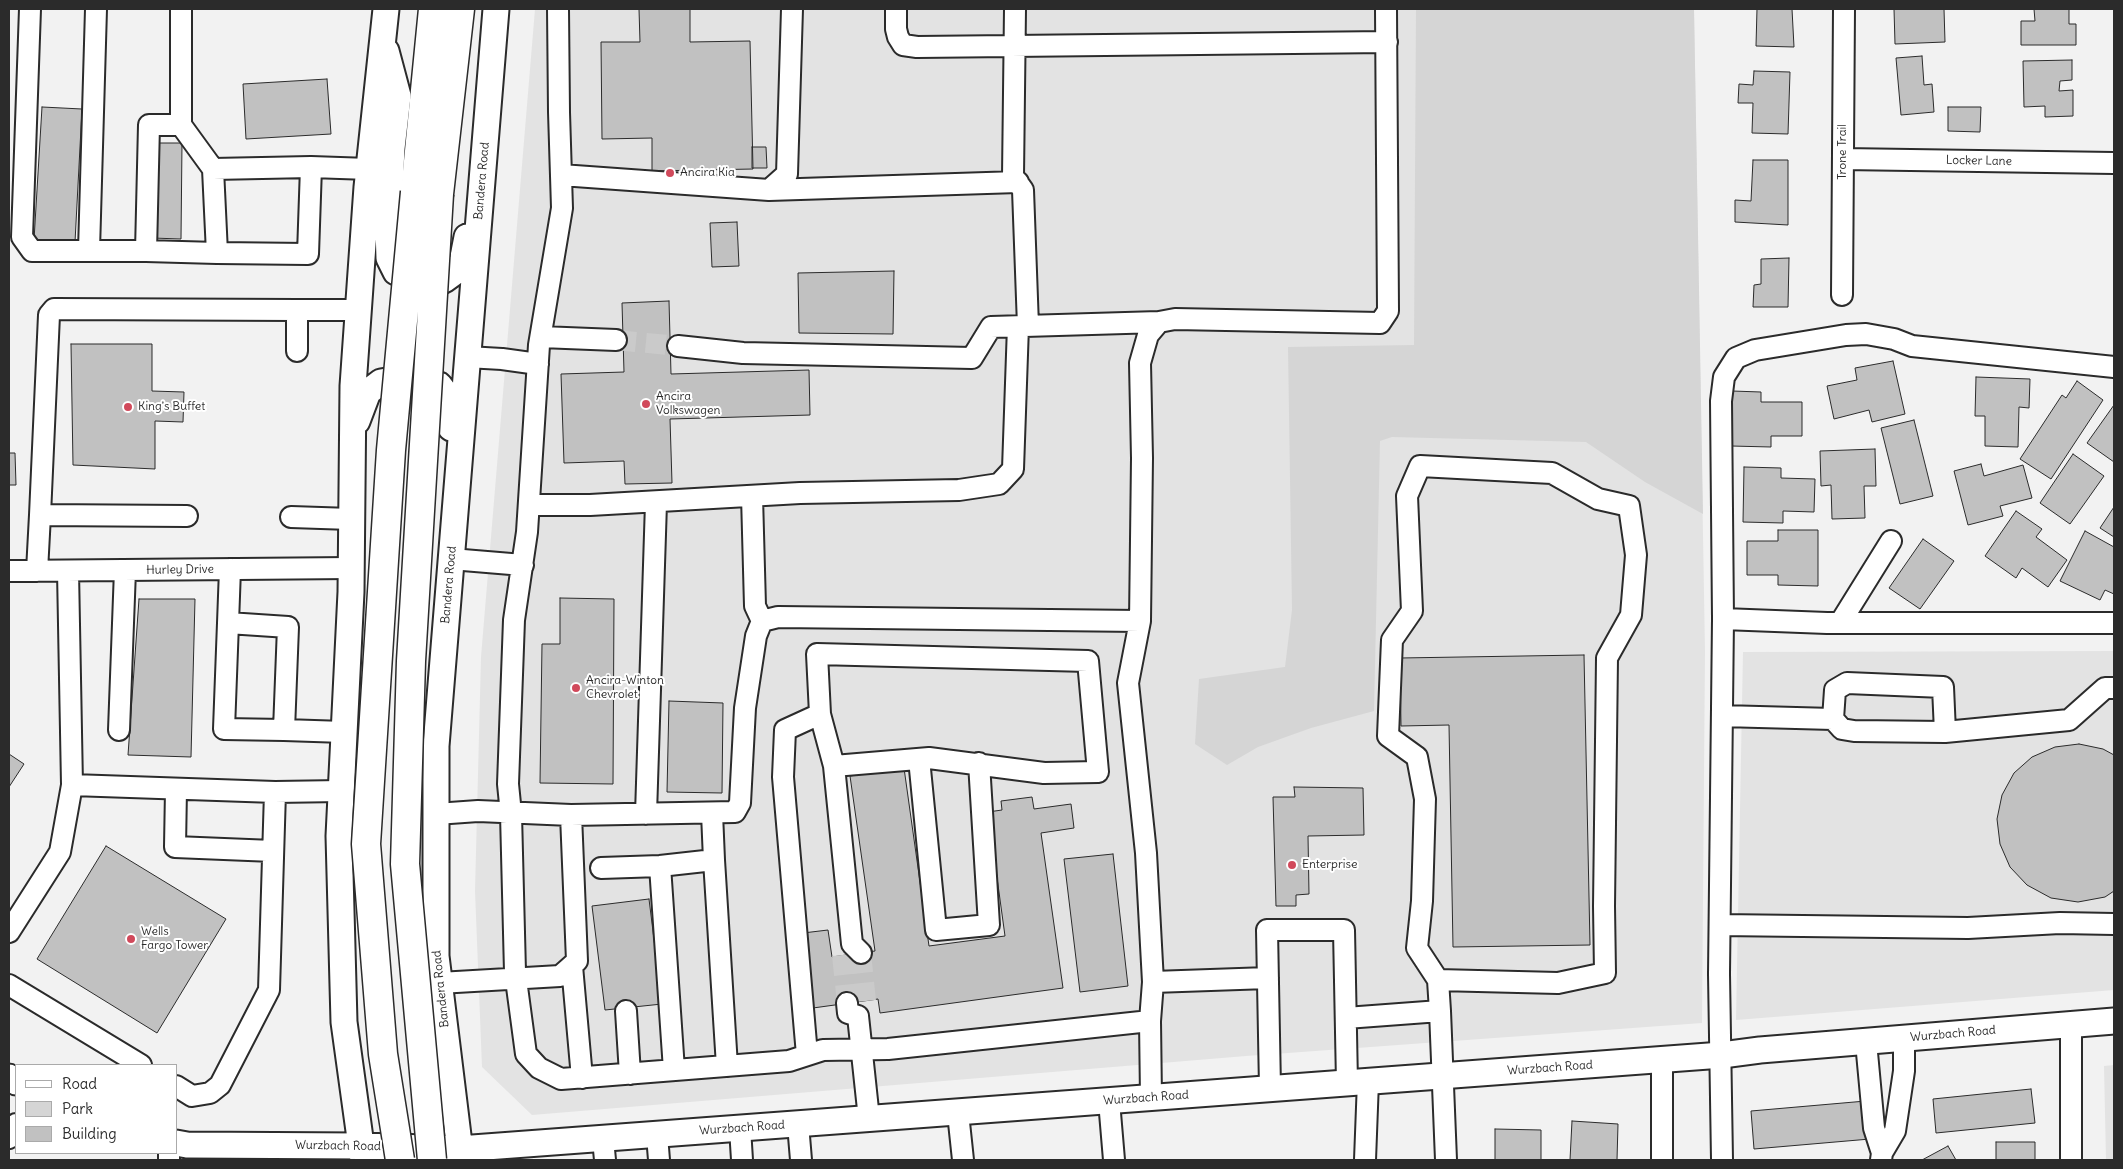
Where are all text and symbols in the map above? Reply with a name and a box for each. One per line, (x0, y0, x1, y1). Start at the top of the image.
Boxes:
street label: Trone Trail (1836, 124, 1850, 180)
street label: Bandera Road (471, 142, 493, 220)
street label: Locker Lane (1946, 153, 2012, 169)
place label: Ancira Kia (680, 166, 735, 180)
marker: Ancira Kia (664, 167, 676, 179)
place label: Ancira Volkswagen (656, 390, 720, 418)
marker: Ancira Volkswagen (640, 398, 652, 410)
place label: King's Buffet (138, 400, 205, 414)
marker: King's Buffet (122, 401, 134, 413)
street label: Bandera Road (438, 546, 460, 624)
street label: Hurley Drive (146, 562, 214, 578)
place label: Ancira-Winton Chevrolet (586, 674, 664, 702)
marker: Ancira-Winton Chevrolet (570, 682, 582, 694)
place label: Enterprise (1302, 858, 1357, 872)
marker: Enterprise (1286, 859, 1298, 871)
place label: Wells Fargo Tower (141, 925, 208, 953)
marker: Wells Fargo Tower (125, 933, 137, 945)
street label: Bandera Road (430, 950, 452, 1028)
street label: Wurzbach Road (1910, 1023, 1996, 1045)
street label: Wurzbach Road (1507, 1058, 1593, 1078)
legend (15, 1064, 178, 1154)
text: Road (62, 1074, 97, 1093)
street label: Wurzbach Road (1103, 1088, 1189, 1108)
text: Park (62, 1099, 93, 1118)
street label: Wurzbach Road (699, 1118, 785, 1138)
text: Building (62, 1124, 117, 1143)
street label: Wurzbach Road (295, 1138, 381, 1154)

